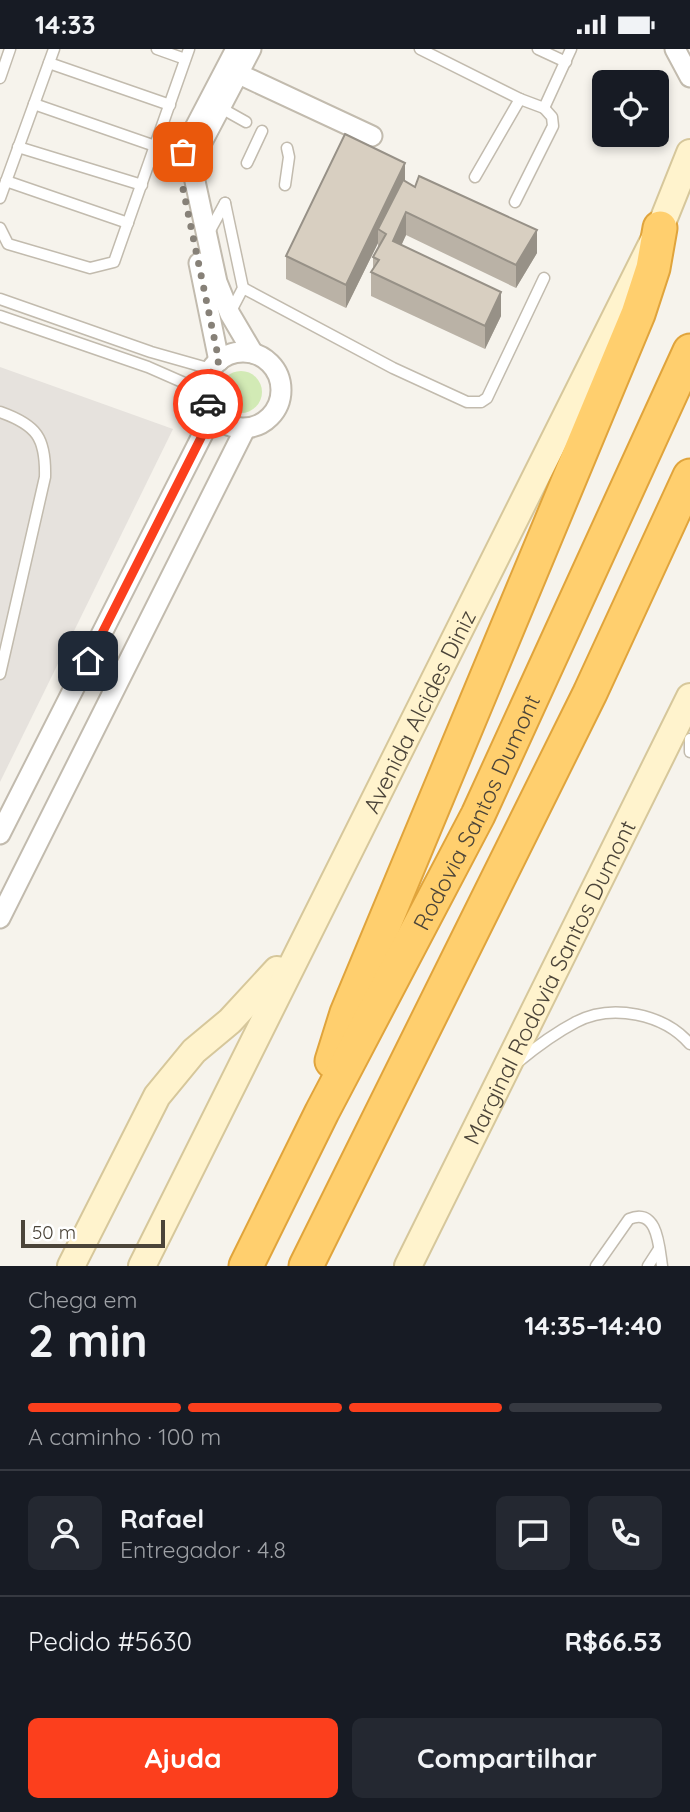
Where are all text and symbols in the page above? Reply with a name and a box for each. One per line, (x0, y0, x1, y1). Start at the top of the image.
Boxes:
text: 14:33 (35, 8, 95, 41)
map controls (592, 70, 669, 147)
button: locate (592, 70, 669, 147)
pin (153, 122, 213, 182)
icon: bag (164, 133, 202, 171)
courier (173, 369, 243, 439)
icon: car (189, 385, 227, 423)
street label: Avenida Alcides Diniz (356, 605, 482, 818)
pin (58, 631, 118, 691)
icon: home (69, 642, 107, 680)
street label: Rodovia Santos Dumont (406, 689, 546, 935)
street label: Marginal Rodovia Santos Dumont (456, 815, 641, 1149)
scale bar (21, 1217, 164, 1249)
text: 50 m (32, 1220, 76, 1244)
text: Chega em (28, 1285, 137, 1314)
text: 14:35–14:40 (524, 1309, 662, 1342)
text: 2 min (28, 1311, 148, 1369)
text: A caminho · 100 m (28, 1422, 221, 1451)
button: person (28, 1496, 102, 1570)
button: chat (496, 1496, 570, 1570)
button: phone (588, 1496, 662, 1570)
text: Rafael (120, 1502, 204, 1535)
text: Entregador · 4.8 (120, 1535, 286, 1564)
text: Pedido #5630 (28, 1625, 192, 1658)
text: R$66.53 (564, 1625, 662, 1658)
button: Ajuda (28, 1718, 338, 1798)
button: Compartilhar (352, 1718, 662, 1798)

